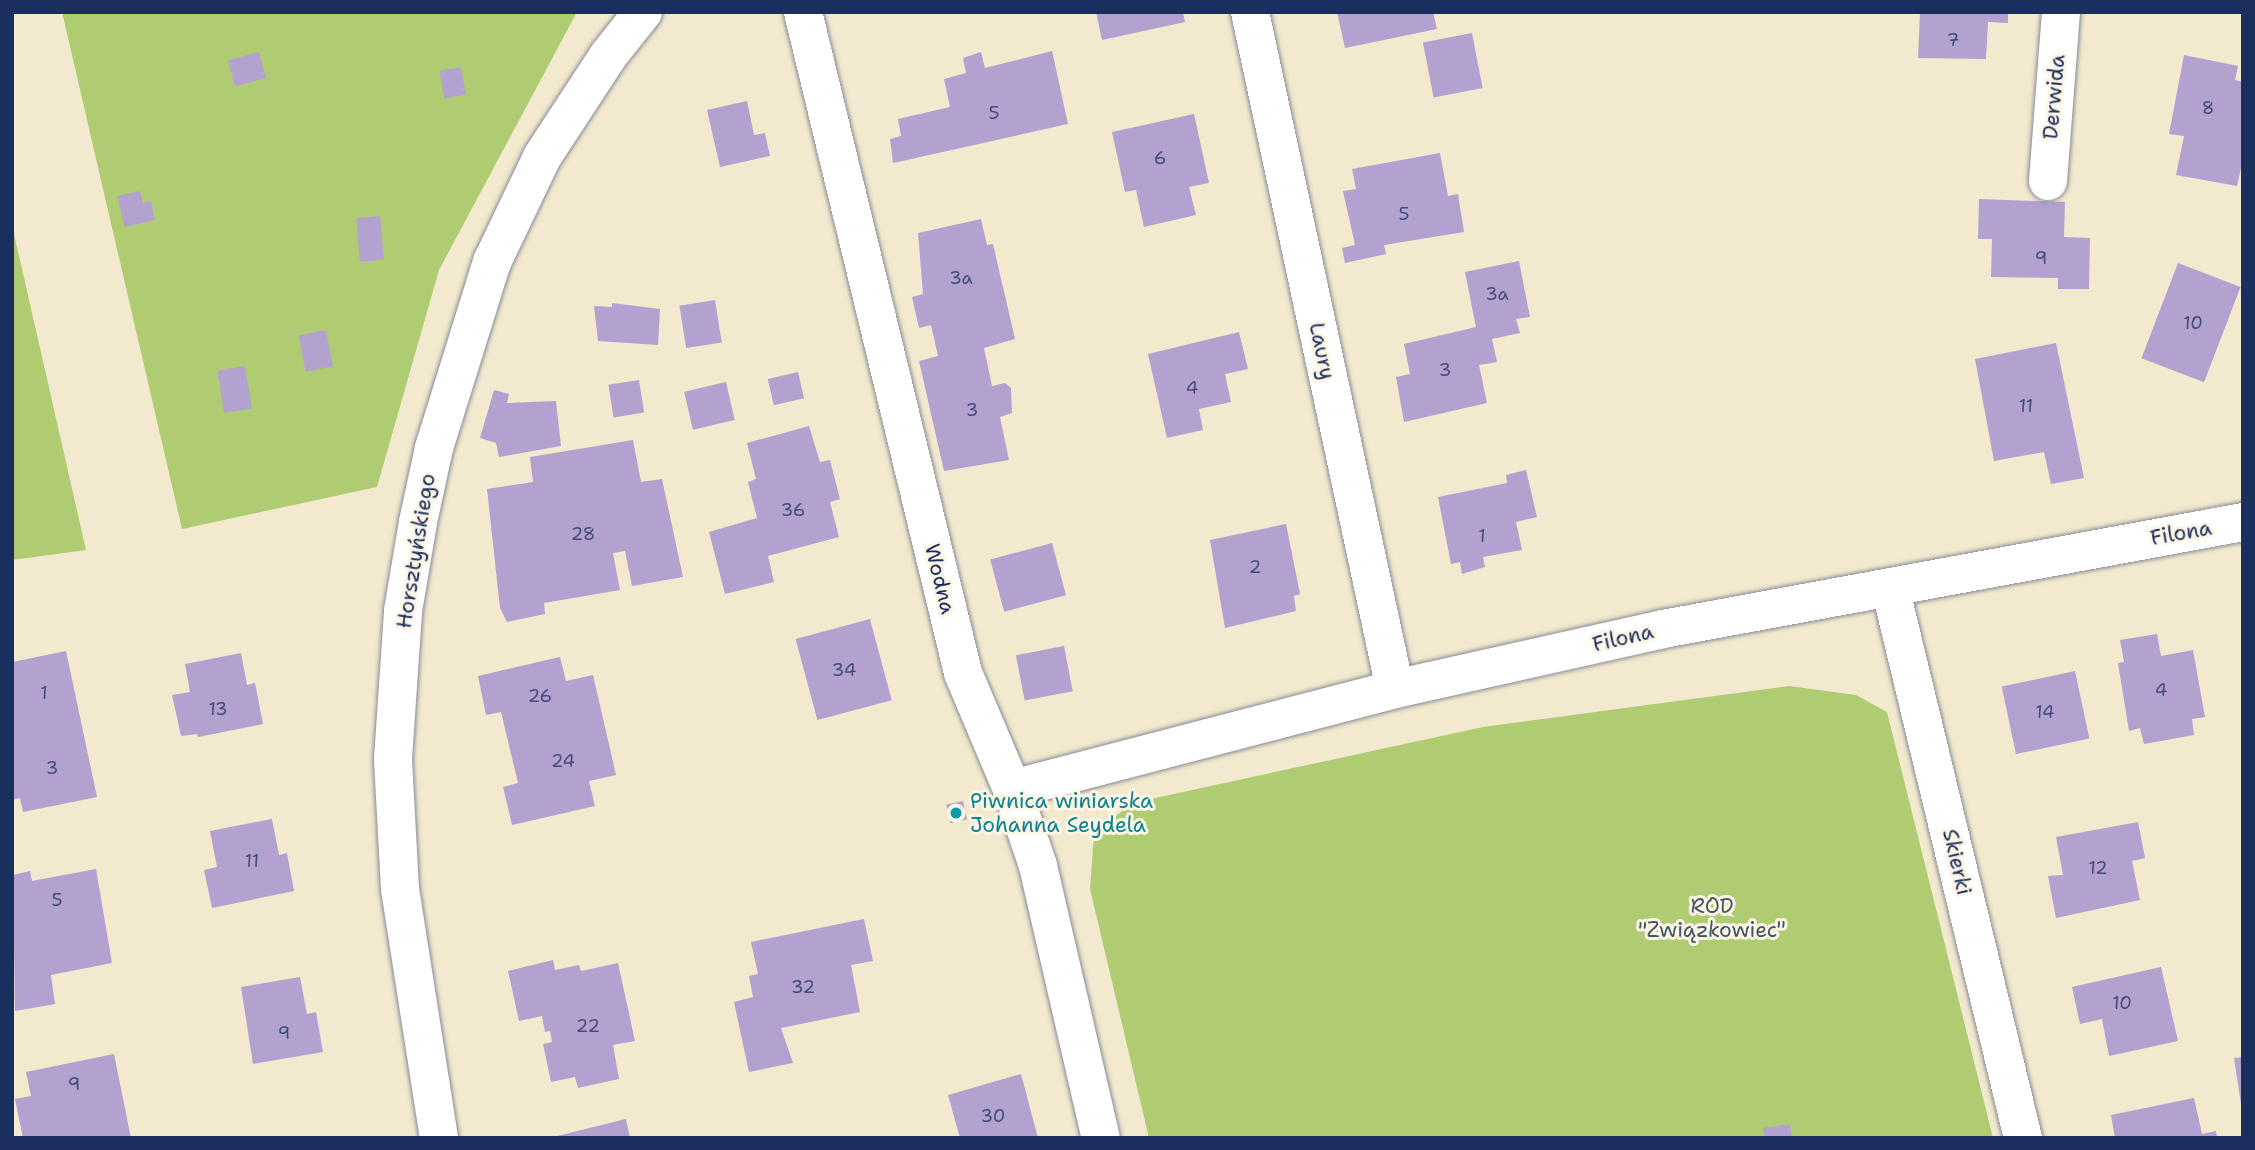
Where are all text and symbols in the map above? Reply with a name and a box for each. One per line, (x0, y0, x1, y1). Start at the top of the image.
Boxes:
house number: 7 (1947, 29, 1959, 51)
street label: Derwida (2038, 54, 2070, 140)
house number: 8 (2202, 97, 2214, 119)
house number: 5 (988, 102, 1000, 124)
house number: 6 (1154, 147, 1166, 169)
house number: 5 (1398, 203, 1410, 225)
house number: 9 (2035, 247, 2047, 269)
house number: 3a (949, 267, 973, 289)
house number: 3a (1485, 283, 1509, 305)
house number: 10 (2183, 312, 2203, 334)
street label: Laury (1304, 320, 1340, 382)
house number: 3 (1439, 359, 1451, 381)
house number: 4 (1186, 377, 1198, 399)
house number: 11 (2019, 395, 2033, 417)
house number: 3 (966, 399, 978, 421)
street label: Horsztyńskiego (391, 472, 441, 630)
house number: 36 (781, 499, 805, 521)
street label: Filona (2148, 515, 2214, 551)
house number: 28 (571, 523, 595, 545)
house number: 1 (1478, 525, 1486, 547)
street label: Wodna (919, 541, 961, 617)
house number: 2 (1249, 556, 1261, 578)
street label: Filona (1590, 619, 1656, 657)
house number: 34 (832, 659, 856, 681)
house number: 4 (2155, 679, 2167, 701)
house number: 1 (40, 682, 48, 704)
house number: 26 (528, 685, 552, 707)
house number: 13 (208, 698, 228, 720)
house number: 14 (2035, 701, 2055, 723)
house number: 24 (551, 750, 575, 772)
house number: 3 (46, 757, 58, 779)
place label: Piwnica winiarska Johanna Seydela (970, 788, 1153, 838)
marker: Piwnica winiarska Johanna Seydela (948, 805, 964, 821)
street label: Skierki (1937, 827, 1977, 897)
house number: 11 (245, 850, 259, 872)
house number: 12 (2088, 857, 2108, 879)
house number: 5 (51, 889, 63, 911)
park label: ROD "Związkowiec" (1638, 893, 1786, 943)
house number: 32 (791, 976, 815, 998)
house number: 10 (2112, 992, 2132, 1014)
house number: 22 (576, 1015, 600, 1037)
house number: 9 (278, 1022, 290, 1044)
house number: 9 (68, 1073, 80, 1095)
house number: 30 (981, 1105, 1005, 1127)

